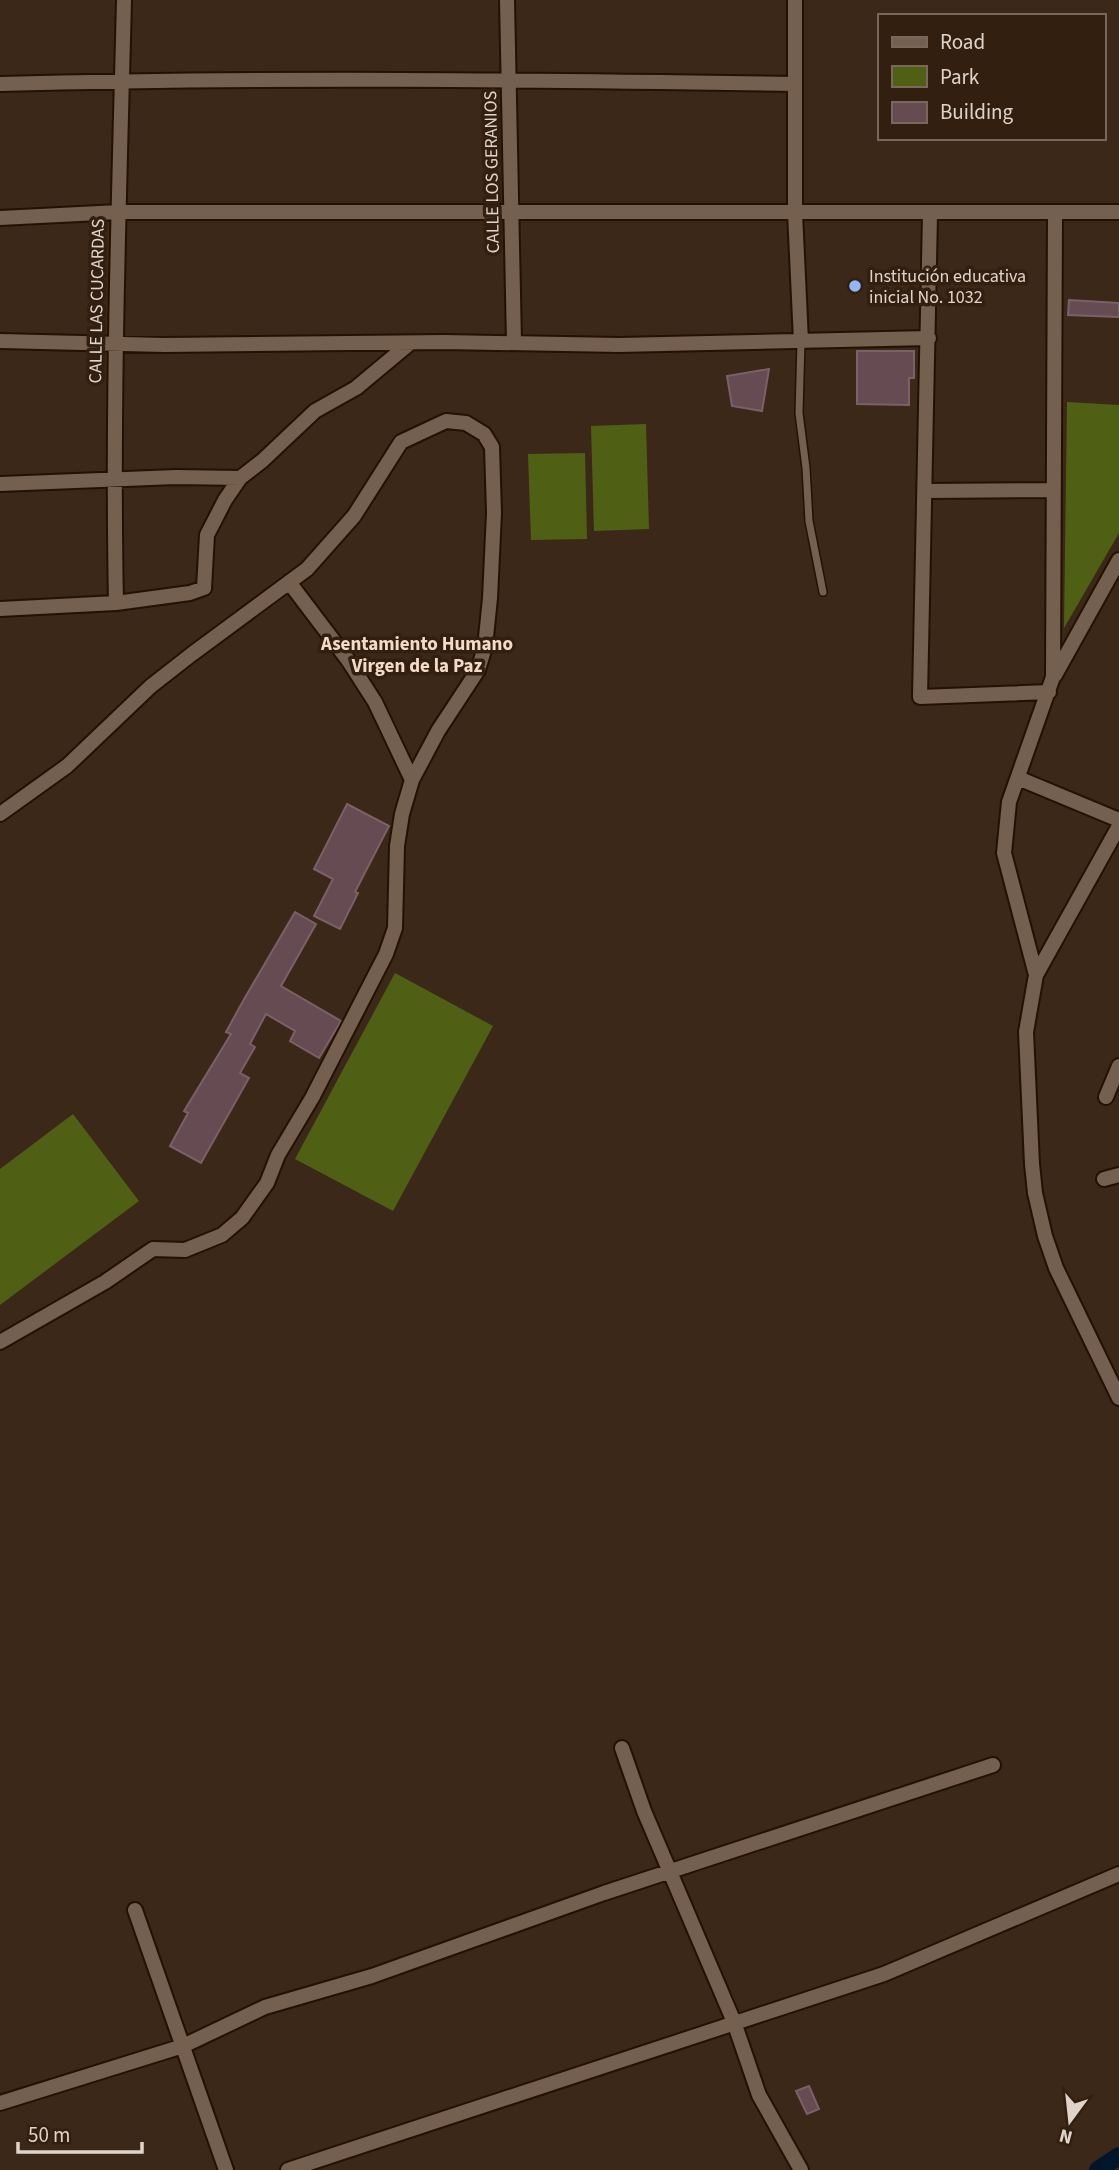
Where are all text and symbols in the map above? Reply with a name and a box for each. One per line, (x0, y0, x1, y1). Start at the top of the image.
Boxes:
legend (878, 14, 1105, 140)
text: Road (940, 27, 985, 57)
text: Park (940, 62, 980, 92)
street label: CALLE LOS GERANIOS (478, 91, 506, 253)
text: Building (940, 97, 1014, 127)
street label: CALLE LAS CUCARDAS (83, 218, 111, 384)
place label: Institución educativa inicial No. 1032 (869, 264, 1026, 310)
marker: Institución educativa inicial No. 1032 (847, 278, 863, 294)
district label: Asentamiento Humano Virgen de la Paz (320, 631, 513, 680)
north arrow (1035, 2086, 1105, 2156)
scale bar (18, 2110, 142, 2154)
text: 50 m (28, 2120, 70, 2150)
text: N (1056, 2121, 1076, 2151)

